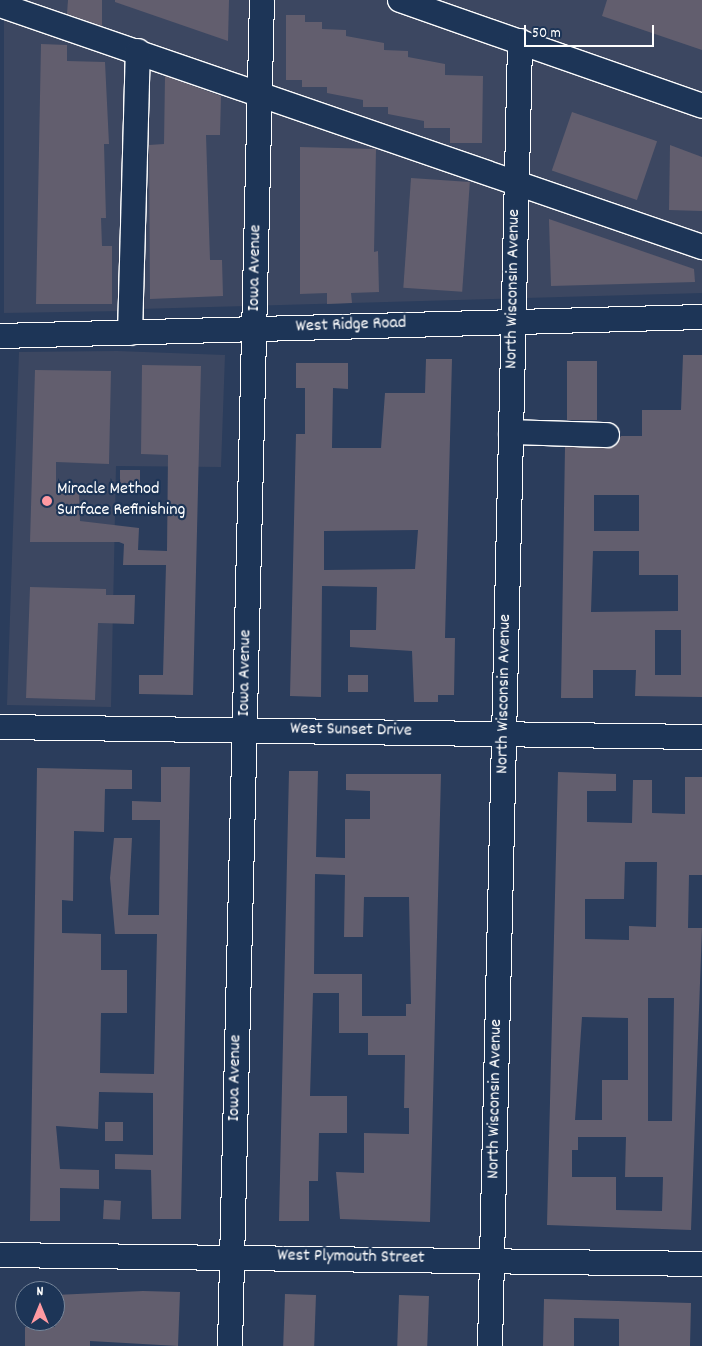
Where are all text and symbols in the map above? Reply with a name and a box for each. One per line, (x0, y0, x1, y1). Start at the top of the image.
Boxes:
scale bar (527, 15, 657, 47)
text: 50 m (532, 23, 561, 45)
street label: North Wisconsin Avenue (502, 209, 526, 369)
street label: Iowa Avenue (244, 224, 268, 312)
street label: West Ridge Road (295, 313, 407, 339)
place label: Miracle Method Surface Refinishing (57, 480, 185, 522)
marker: Miracle Method Surface Refinishing (41, 495, 53, 507)
street label: North Wisconsin Avenue (493, 614, 517, 774)
street label: Iowa Avenue (234, 629, 258, 717)
street label: West Sunset Drive (290, 719, 412, 743)
street label: North Wisconsin Avenue (484, 1019, 508, 1179)
street label: Iowa Avenue (224, 1034, 248, 1122)
street label: West Plymouth Street (277, 1246, 425, 1270)
north arrow (15, 1281, 65, 1331)
text: N (37, 1282, 43, 1302)

